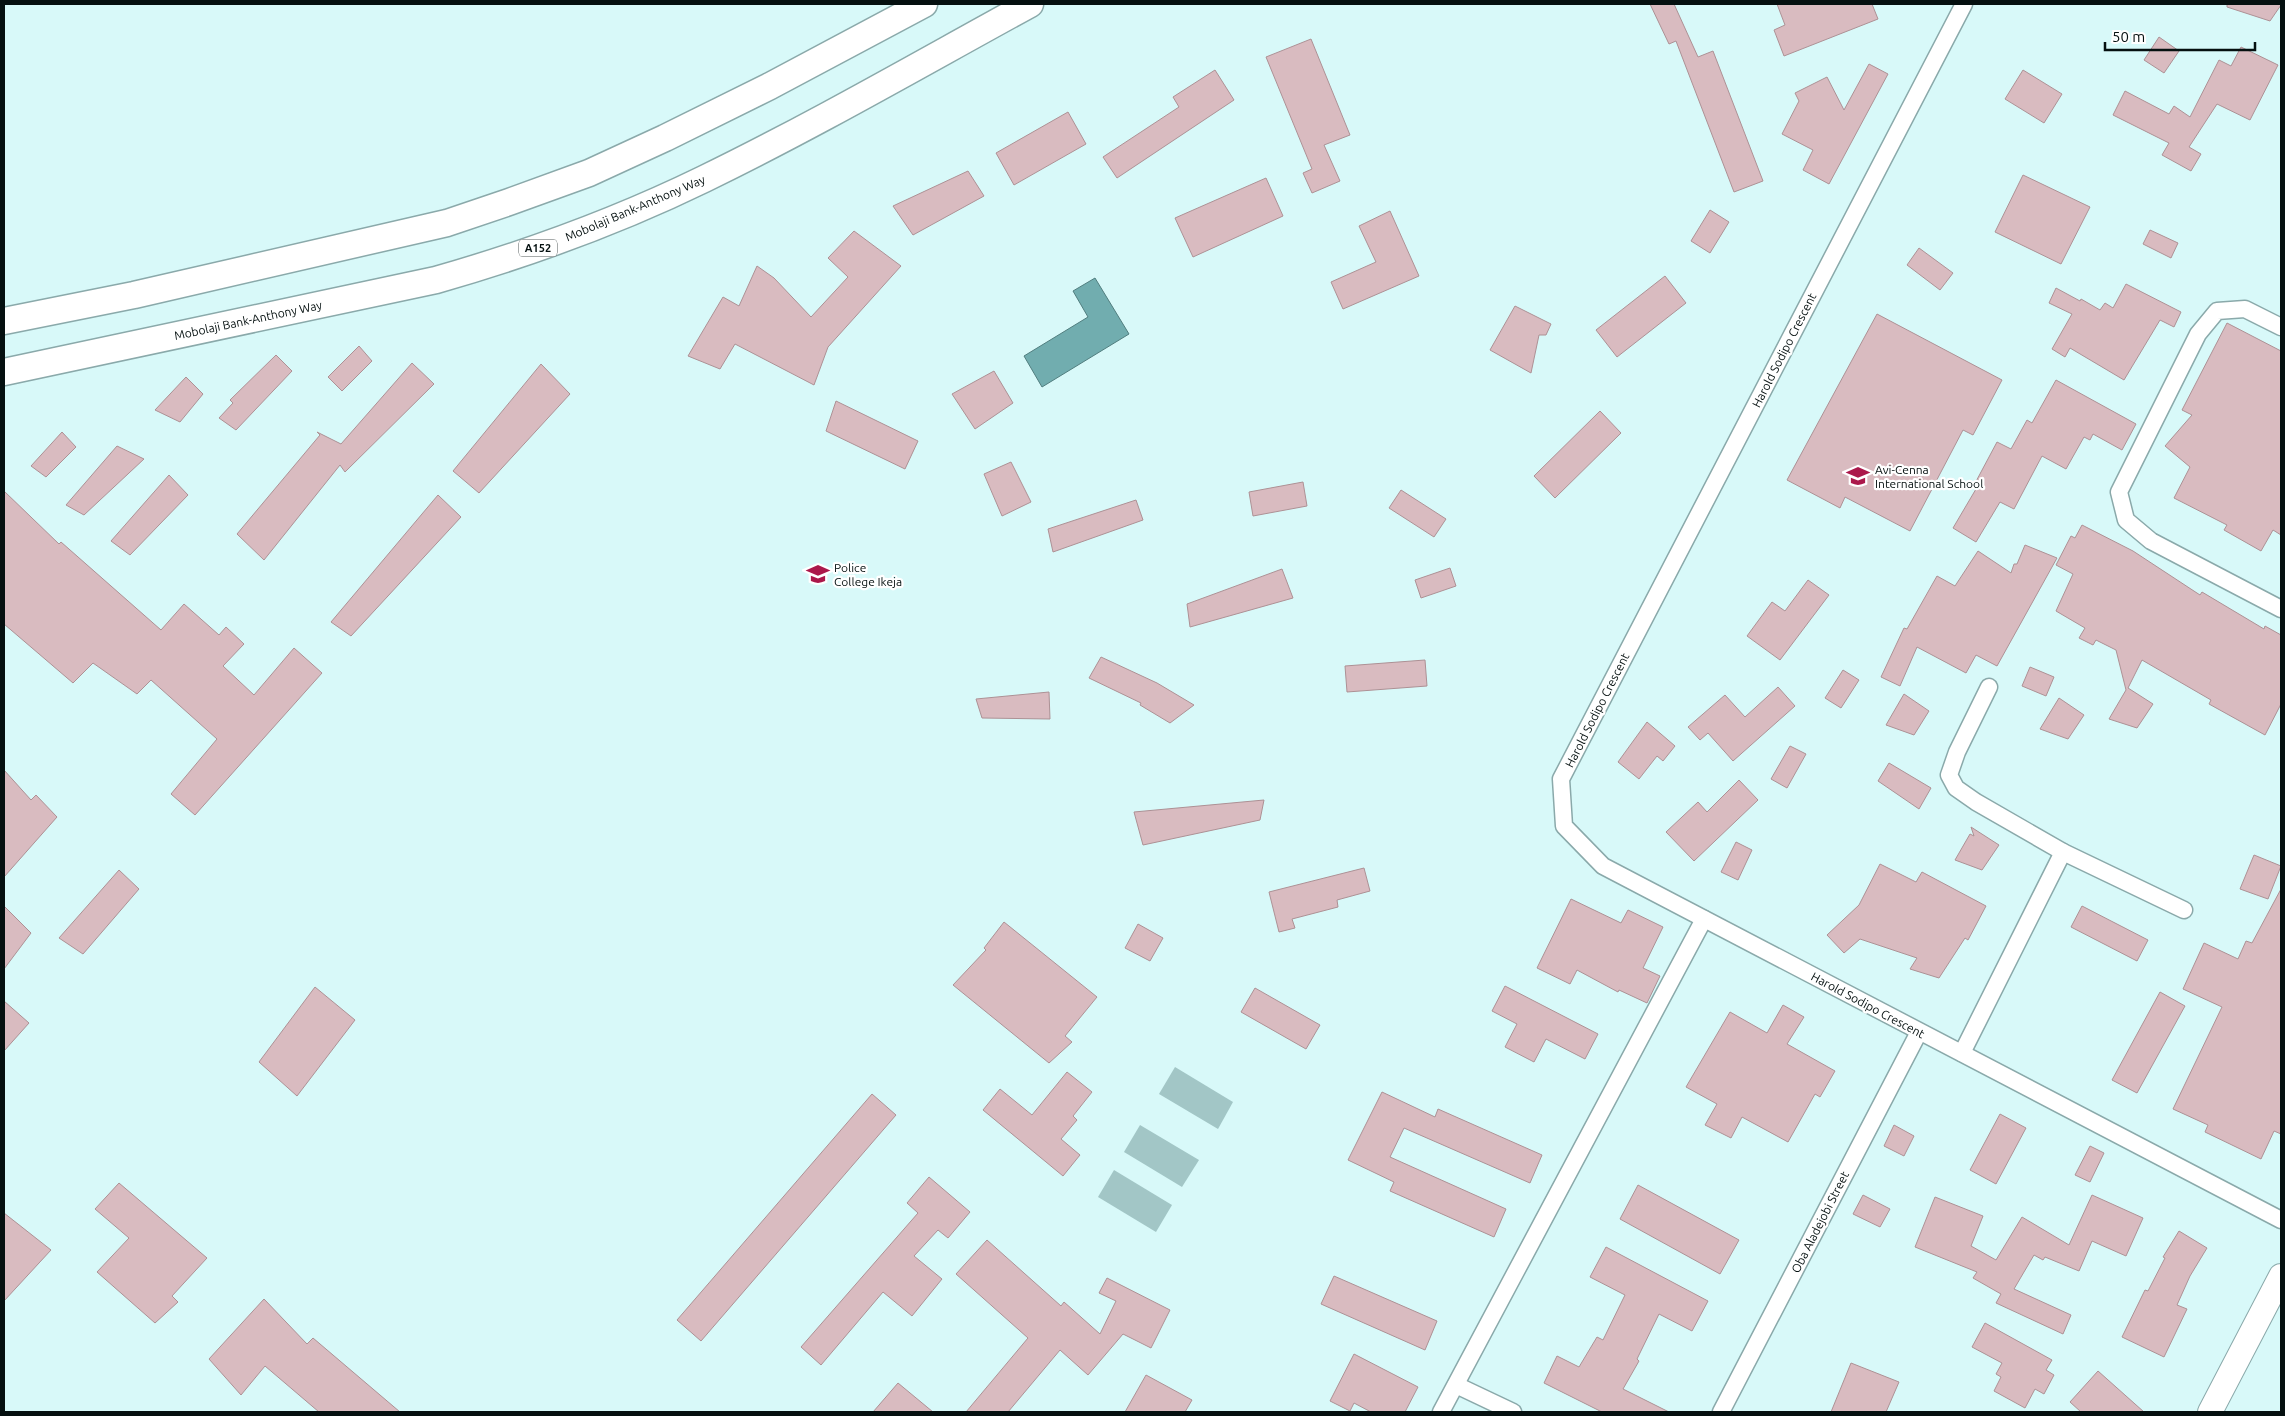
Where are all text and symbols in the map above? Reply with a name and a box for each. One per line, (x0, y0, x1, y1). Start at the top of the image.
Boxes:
scale bar (2105, 20, 2255, 52)
text: 50 m (2112, 28, 2145, 45)
street label: Mobolaji Bank-Anthony Way (563, 172, 707, 243)
road number: A152 (519, 240, 557, 256)
street label: Harold Sodipo Crescent (1749, 290, 1819, 409)
street label: Mobolaji Bank-Anthony Way (173, 298, 323, 342)
school or university icon: Avi-Cenna International School (1845, 463, 1871, 489)
place label: Avi-Cenna International School (1875, 463, 1983, 490)
school or university icon: Police College Ikeja (805, 561, 831, 587)
place label: Police College Ikeja (834, 561, 902, 588)
street label: Harold Sodipo Crescent (1562, 650, 1632, 769)
street label: Harold Sodipo Crescent (1809, 970, 1927, 1041)
street label: Oba Aladejobi Street (1789, 1169, 1851, 1275)

